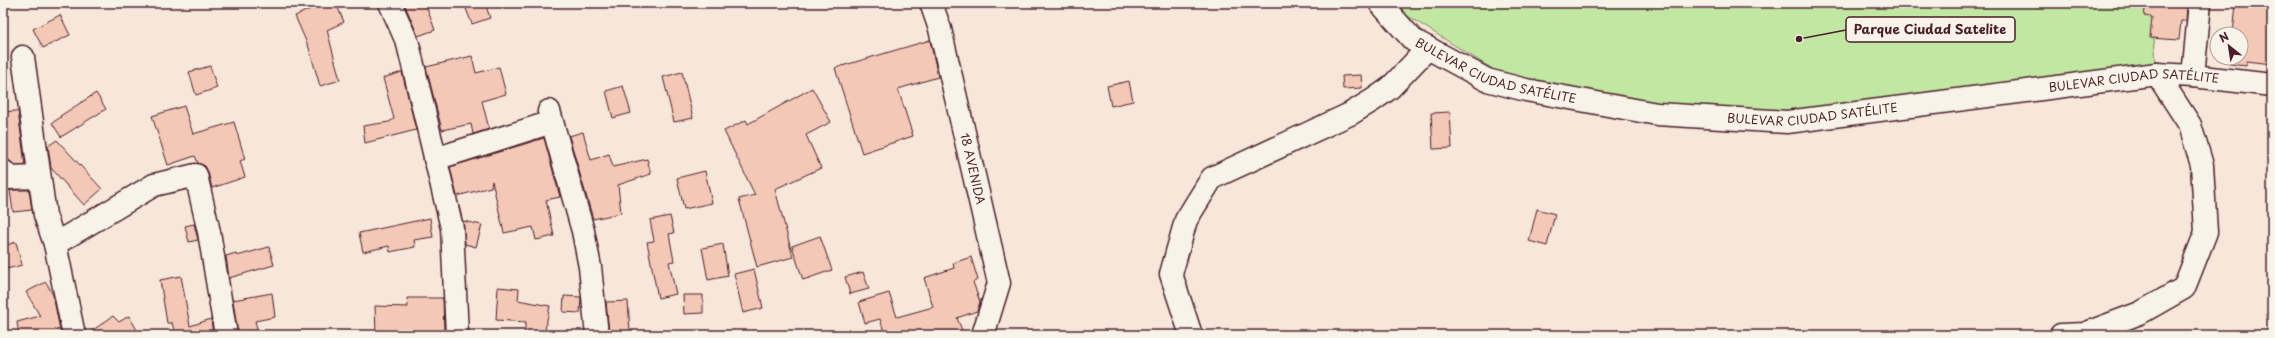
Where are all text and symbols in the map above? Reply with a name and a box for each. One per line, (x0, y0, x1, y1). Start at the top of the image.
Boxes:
callout: Parque Ciudad Satelite (1846, 17, 2015, 42)
text: Parque Ciudad Satelite (1854, 19, 2006, 38)
north arrow (2209, 26, 2249, 66)
text: N (2216, 27, 2232, 46)
street label: BULEVAR CIUDAD SATÉLITE (1412, 33, 1578, 107)
street label: BULEVAR CIUDAD SATÉLITE (2047, 64, 2220, 96)
street label: BULEVAR CIUDAD SATÉLITE (1726, 98, 1898, 130)
street label: 18 AVENIDA (956, 131, 990, 206)

